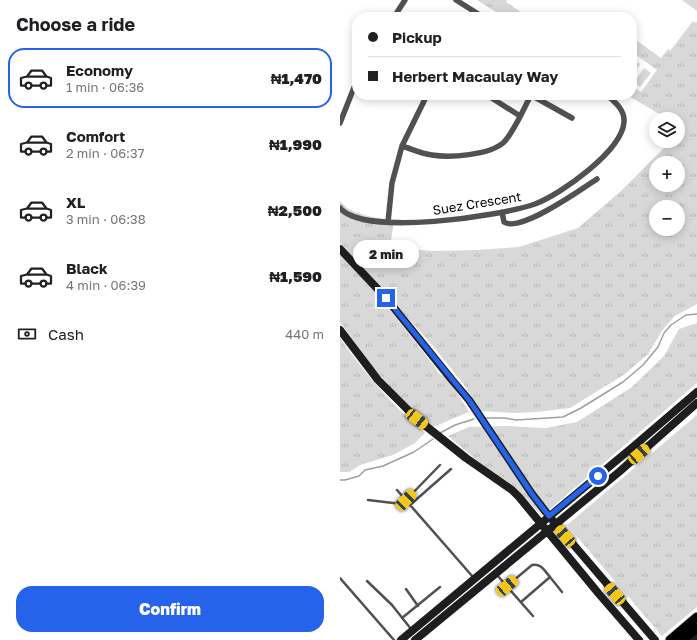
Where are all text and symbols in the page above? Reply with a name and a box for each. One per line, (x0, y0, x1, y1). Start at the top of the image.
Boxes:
text: Choose a ride (16, 13, 135, 35)
text: Pickup (392, 28, 442, 46)
icon: car (18, 60, 54, 96)
text: Economy (66, 61, 133, 79)
text: Herbert Macaulay Way (392, 67, 558, 85)
text: ₦1,470 (271, 69, 322, 87)
text: 1 min · 06:36 (66, 79, 144, 95)
map controls (649, 112, 685, 236)
button: layers (649, 112, 685, 148)
icon: car (18, 126, 54, 162)
text: Comfort (66, 127, 125, 145)
text: ₦1,990 (269, 135, 322, 153)
text: 2 min · 06:37 (66, 145, 145, 161)
button: + (649, 156, 685, 192)
street label: Suez Crescent (432, 188, 522, 218)
icon: car (18, 192, 54, 228)
text: XL (66, 193, 85, 211)
button: − (649, 200, 685, 236)
text: ₦2,500 (268, 201, 322, 219)
text: 3 min · 06:38 (66, 211, 146, 227)
callout: 2 min (353, 240, 419, 268)
text: 2 min (369, 246, 403, 262)
icon: car (18, 258, 54, 294)
text: Black (66, 259, 108, 277)
text: ₦1,590 (269, 267, 322, 285)
text: 4 min · 06:39 (66, 277, 146, 293)
route end (377, 289, 395, 307)
icon: cash (16, 323, 38, 345)
text: Cash (48, 325, 84, 343)
text: 440 m (285, 326, 324, 342)
car (404, 407, 430, 431)
car (626, 442, 652, 466)
route start (589, 467, 607, 485)
car (393, 487, 419, 513)
car (553, 523, 577, 549)
car (494, 574, 520, 598)
car (603, 581, 627, 607)
button: Confirm (16, 586, 324, 632)

